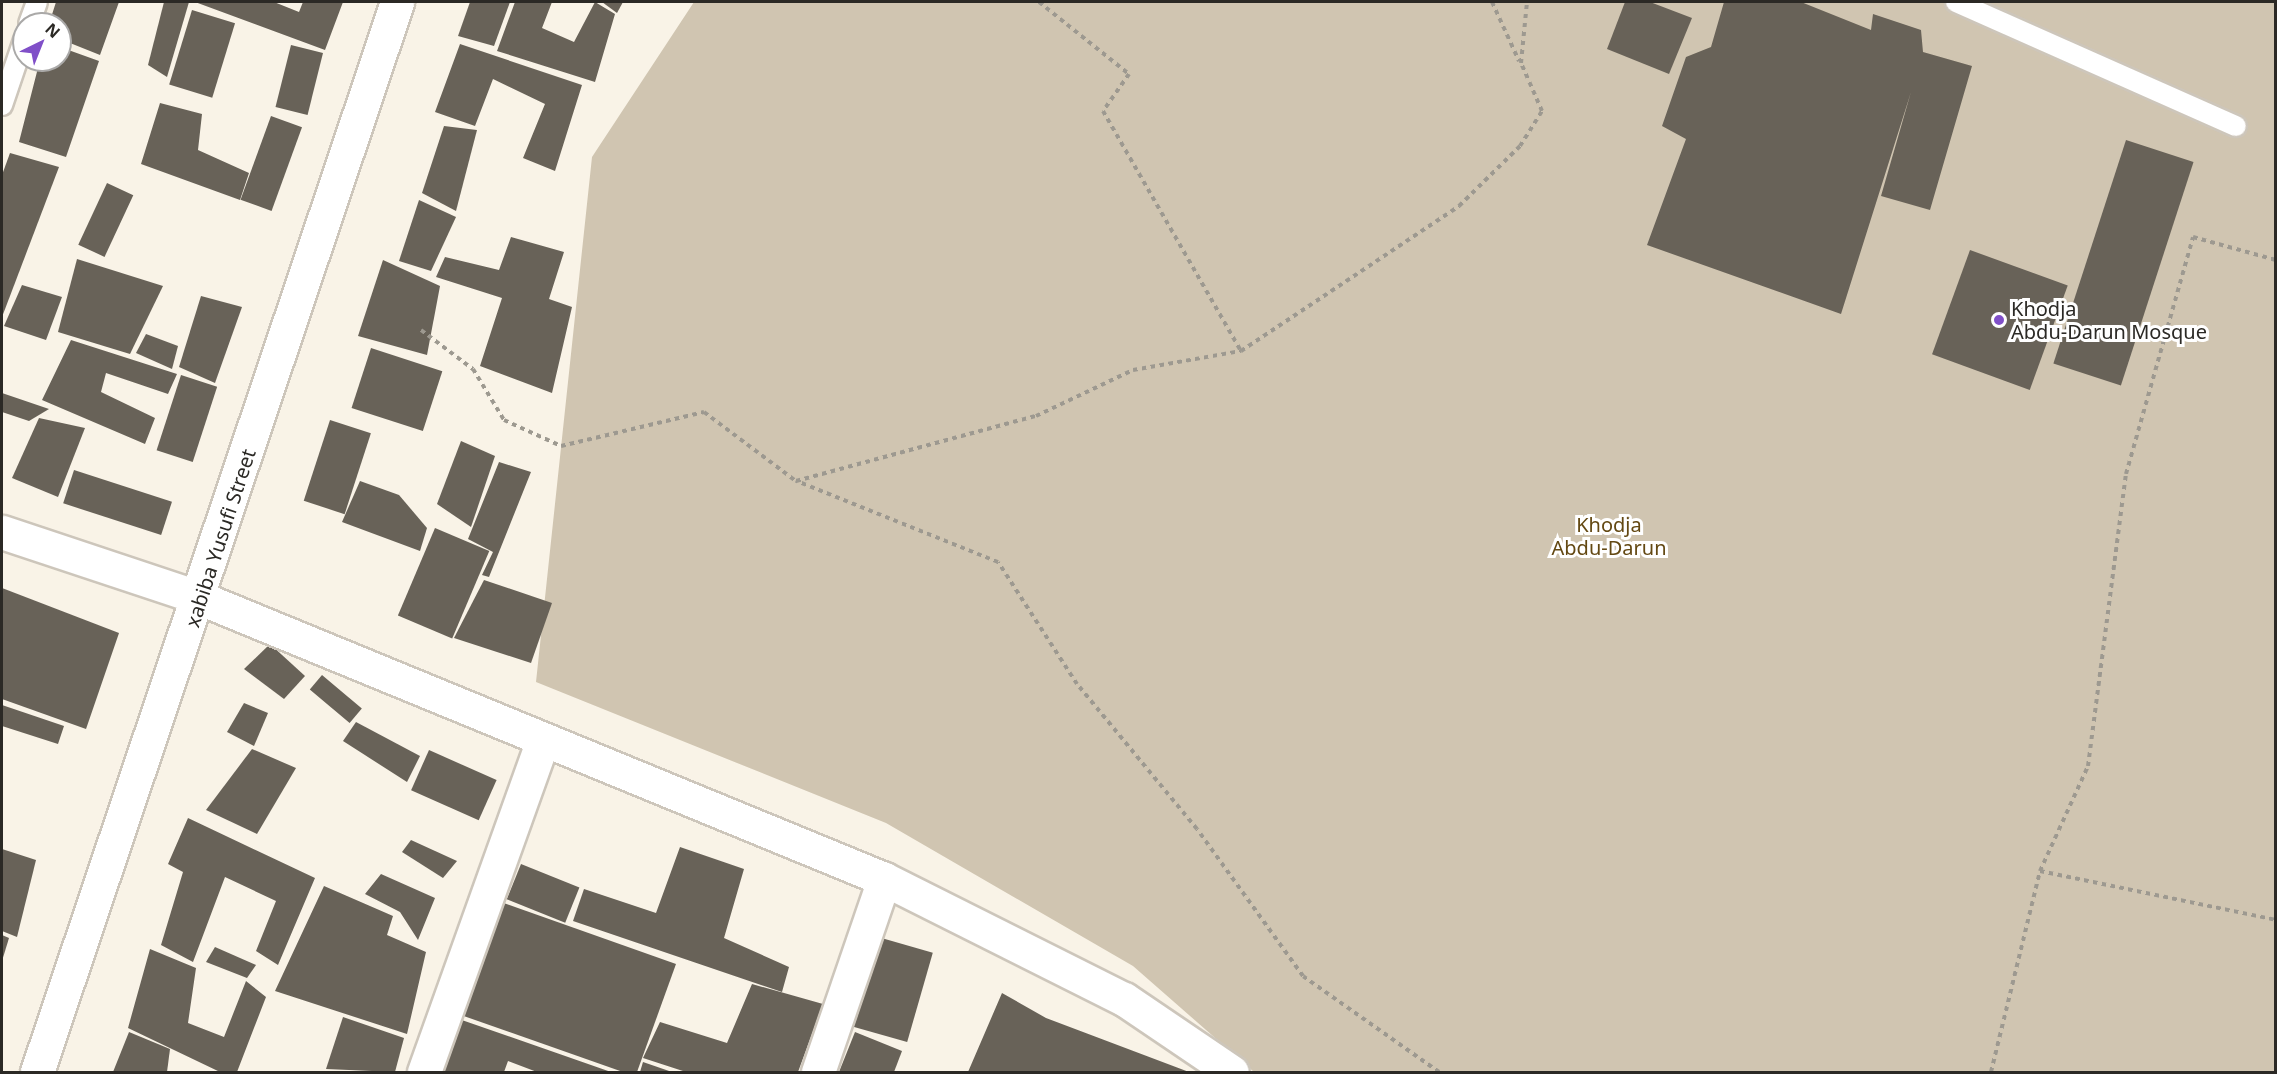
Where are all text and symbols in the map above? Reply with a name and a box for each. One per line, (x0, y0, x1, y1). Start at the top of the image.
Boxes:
north arrow (12, 12, 72, 72)
text: N (41, 18, 65, 43)
place label: Khodja Abdu-Darun Mosque (2011, 296, 2207, 343)
marker: Khodja Abdu-Darun Mosque (1992, 313, 2006, 327)
street label: xabiba Yusufi Street (180, 446, 260, 630)
park label: Khodja Abdu-Darun (1552, 513, 1666, 560)

